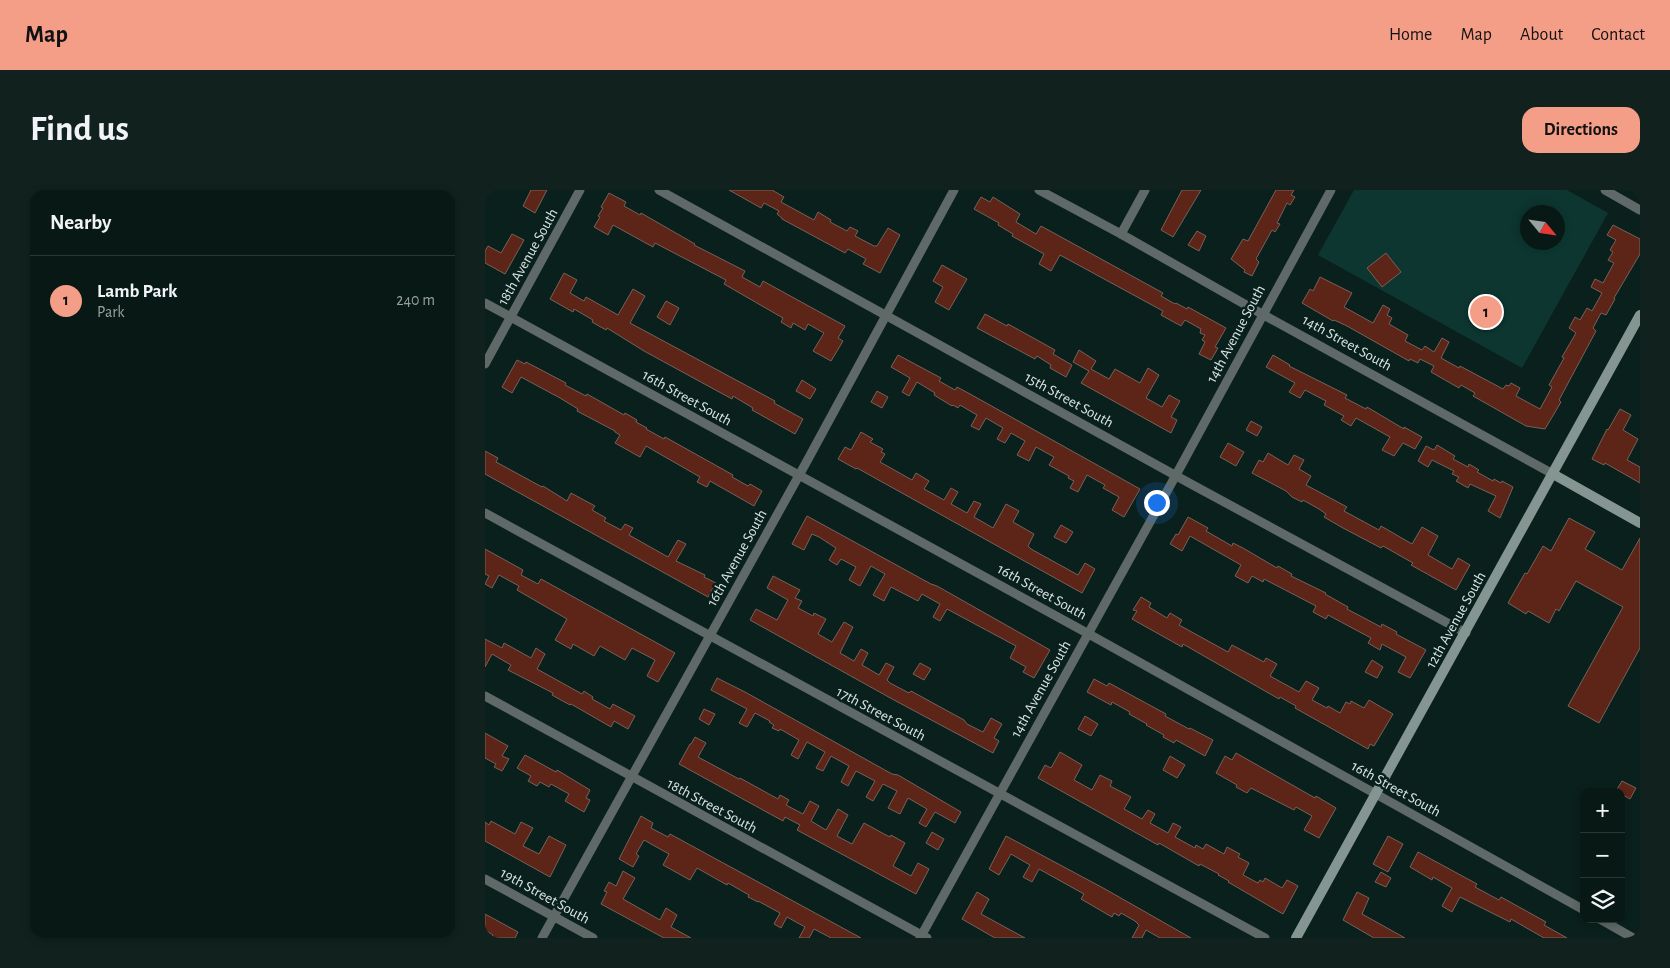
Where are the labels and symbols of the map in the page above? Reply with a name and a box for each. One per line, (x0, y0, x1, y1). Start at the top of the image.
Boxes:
north arrow (1520, 205, 1565, 250)
street label: 18th Avenue South (495, 206, 561, 308)
street label: 14th Avenue South (1204, 283, 1268, 385)
pin: 1 (1470, 293, 1502, 331)
street label: 14th Street South (1300, 312, 1394, 374)
street label: 16th Street South (640, 367, 734, 429)
street label: 15th Street South (1022, 370, 1116, 430)
your location (1144, 490, 1170, 516)
street label: 16th Avenue South (704, 507, 770, 609)
street label: 16th Street South (995, 561, 1089, 623)
street label: 12th Avenue South (1423, 569, 1489, 671)
street label: 14th Avenue South (1008, 638, 1074, 740)
street label: 17th Street South (834, 684, 928, 744)
street label: 16th Street South (1349, 758, 1443, 820)
street label: 18th Street South (665, 776, 759, 836)
street label: 19th Street South (498, 865, 592, 927)

